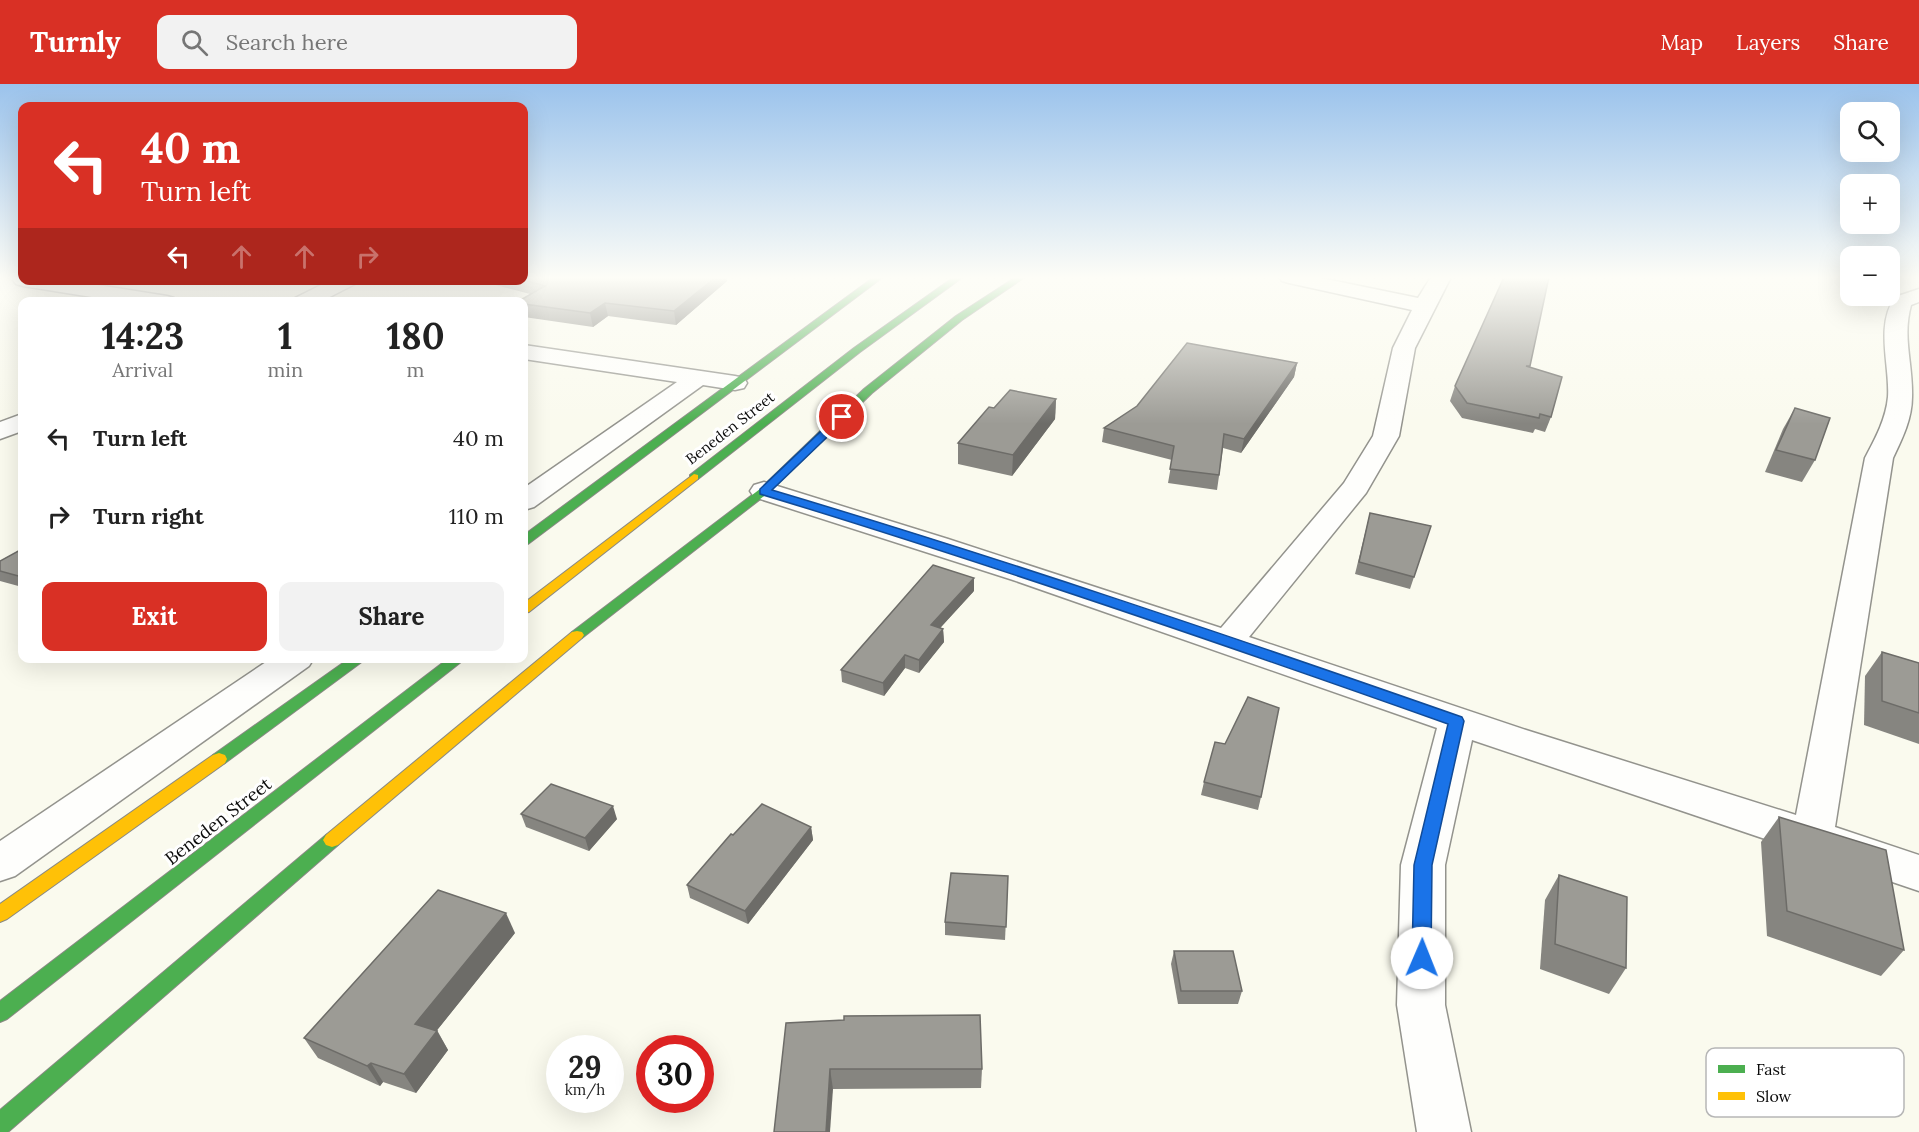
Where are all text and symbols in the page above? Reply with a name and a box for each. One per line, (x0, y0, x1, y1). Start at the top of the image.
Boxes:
search box (157, 15, 577, 69)
text: Turnly (30, 24, 121, 60)
icon: search (178, 26, 211, 59)
text: Search here (226, 28, 348, 56)
text: Map (1660, 29, 1703, 56)
text: Layers (1736, 29, 1800, 56)
text: Share (1833, 29, 1889, 56)
map controls (1840, 102, 1900, 306)
button: search (1840, 102, 1900, 162)
text: 40 m (141, 121, 240, 175)
icon: left (42, 126, 120, 204)
text: Turn left (141, 174, 251, 208)
button: + (1840, 174, 1900, 234)
icon: left (162, 240, 195, 273)
icon: ahead (225, 240, 258, 273)
icon: ahead (288, 240, 321, 273)
icon: right (351, 240, 384, 273)
button: − (1840, 246, 1900, 306)
text: 14:23 (101, 313, 184, 359)
text: 1 (278, 313, 293, 359)
text: 180 (386, 313, 445, 359)
text: Arrival (112, 357, 173, 382)
text: min (267, 357, 303, 382)
text: m (407, 357, 424, 382)
street label: Beneden Street (682, 387, 778, 469)
pin (816, 391, 867, 442)
icon: arrive (825, 400, 858, 433)
icon: left (42, 422, 75, 455)
text: Turn left (93, 424, 187, 452)
text: 40 m (453, 424, 504, 452)
icon: right (42, 500, 75, 533)
text: Turn right (93, 502, 204, 530)
text: 110 m (449, 502, 504, 530)
button: Exit (42, 582, 267, 651)
button: Share (279, 582, 504, 651)
street label: Beneden Street (160, 772, 276, 870)
position arrow (1390, 926, 1454, 990)
speed limit sign: 30 (636, 1035, 714, 1113)
text: 29 (568, 1048, 602, 1086)
legend (1706, 1048, 1904, 1117)
text: Fast (1756, 1059, 1787, 1079)
text: km/h (565, 1080, 605, 1099)
text: Slow (1756, 1086, 1792, 1106)

